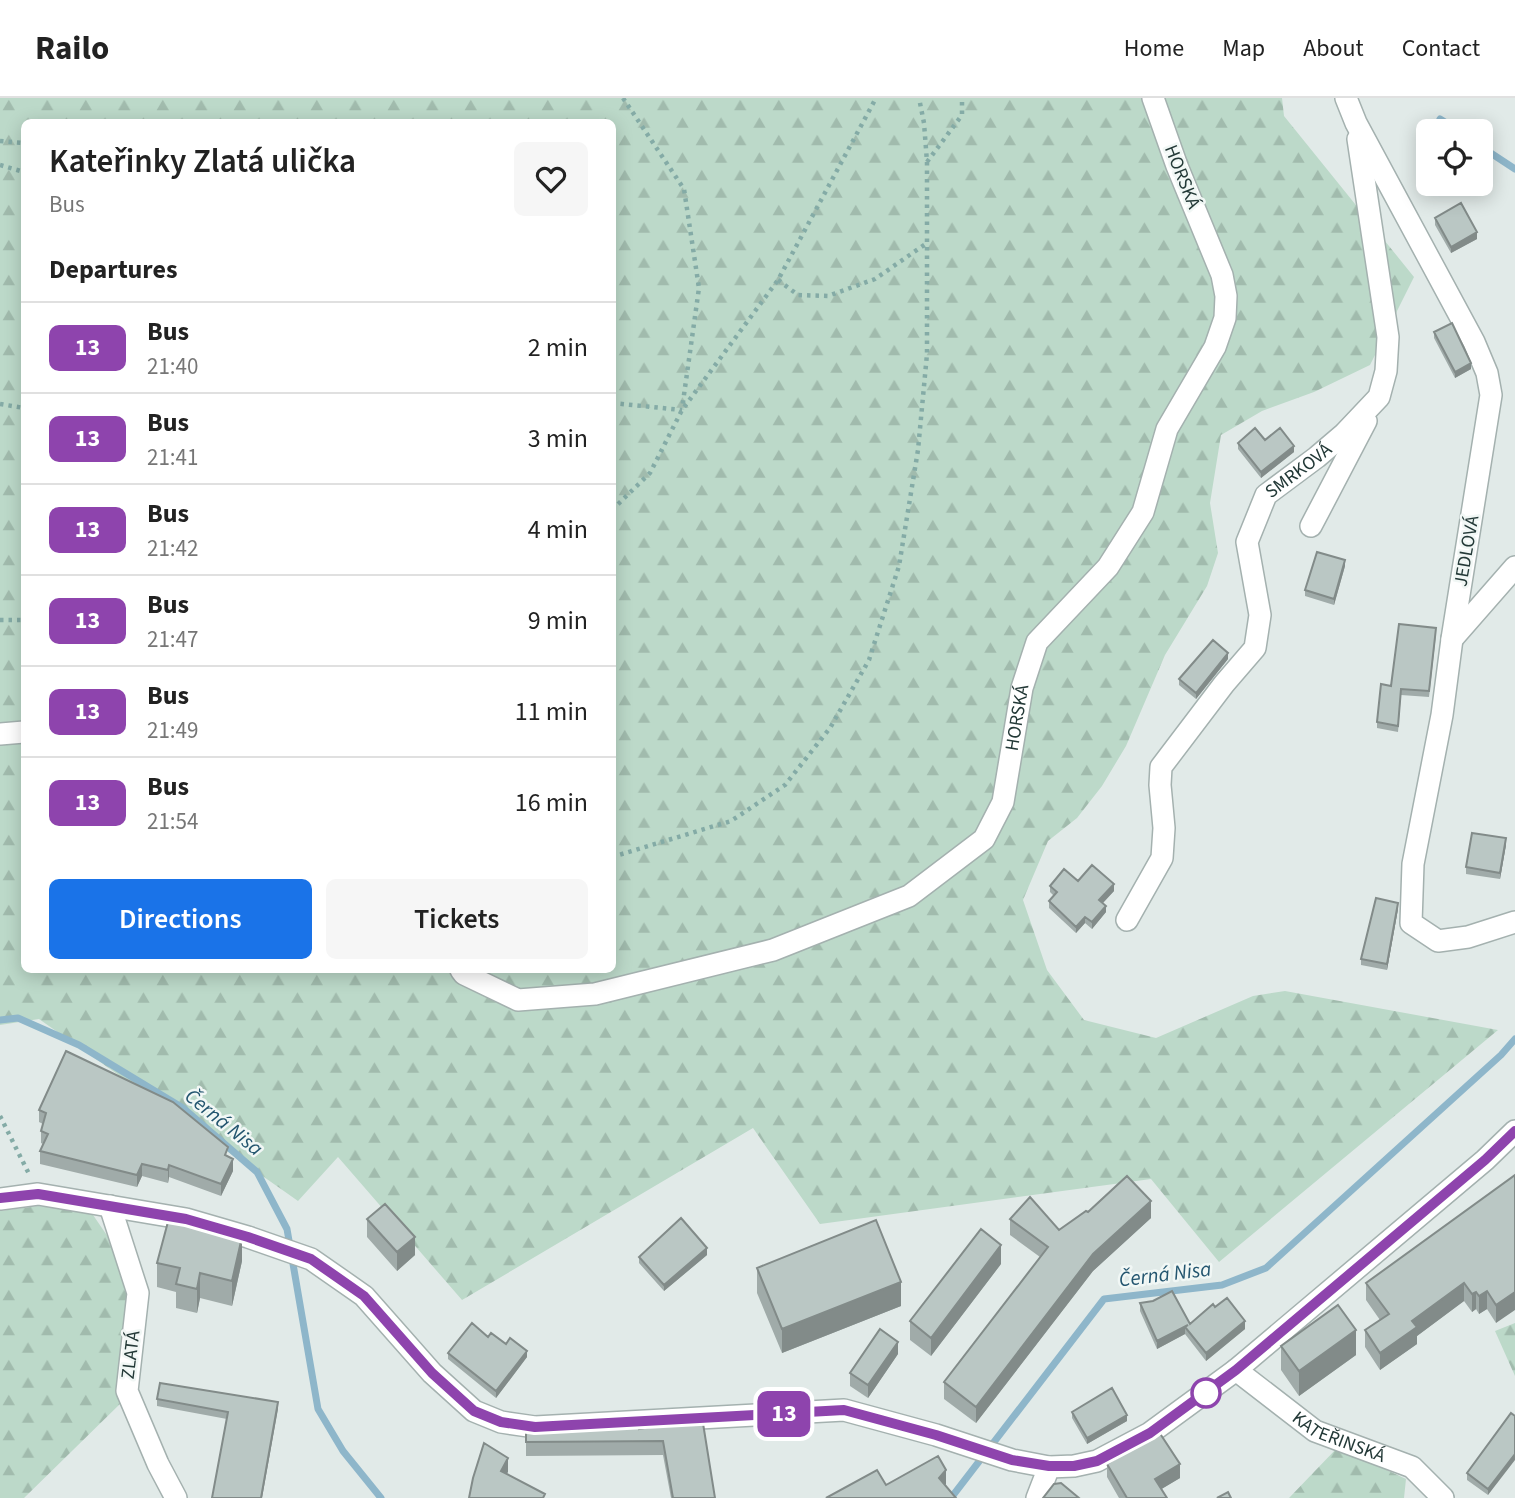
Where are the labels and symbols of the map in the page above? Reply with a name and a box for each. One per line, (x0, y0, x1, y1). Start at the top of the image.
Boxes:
street label: HORSKÁ (1157, 141, 1207, 214)
street label: SMRKOVÁ (1259, 436, 1338, 505)
street label: JEDLOVÁ (1447, 513, 1487, 589)
street label: HORSKÁ (998, 682, 1036, 753)
water label: Černá Nisa (178, 1081, 270, 1163)
water label: Černá Nisa (1117, 1253, 1213, 1295)
street label: ZLATÁ (115, 1329, 147, 1381)
unlabelled marker (1191, 1378, 1221, 1408)
line badge: 13 (752, 1391, 816, 1437)
street label: KATEŘINSKÁ (1286, 1405, 1390, 1470)

